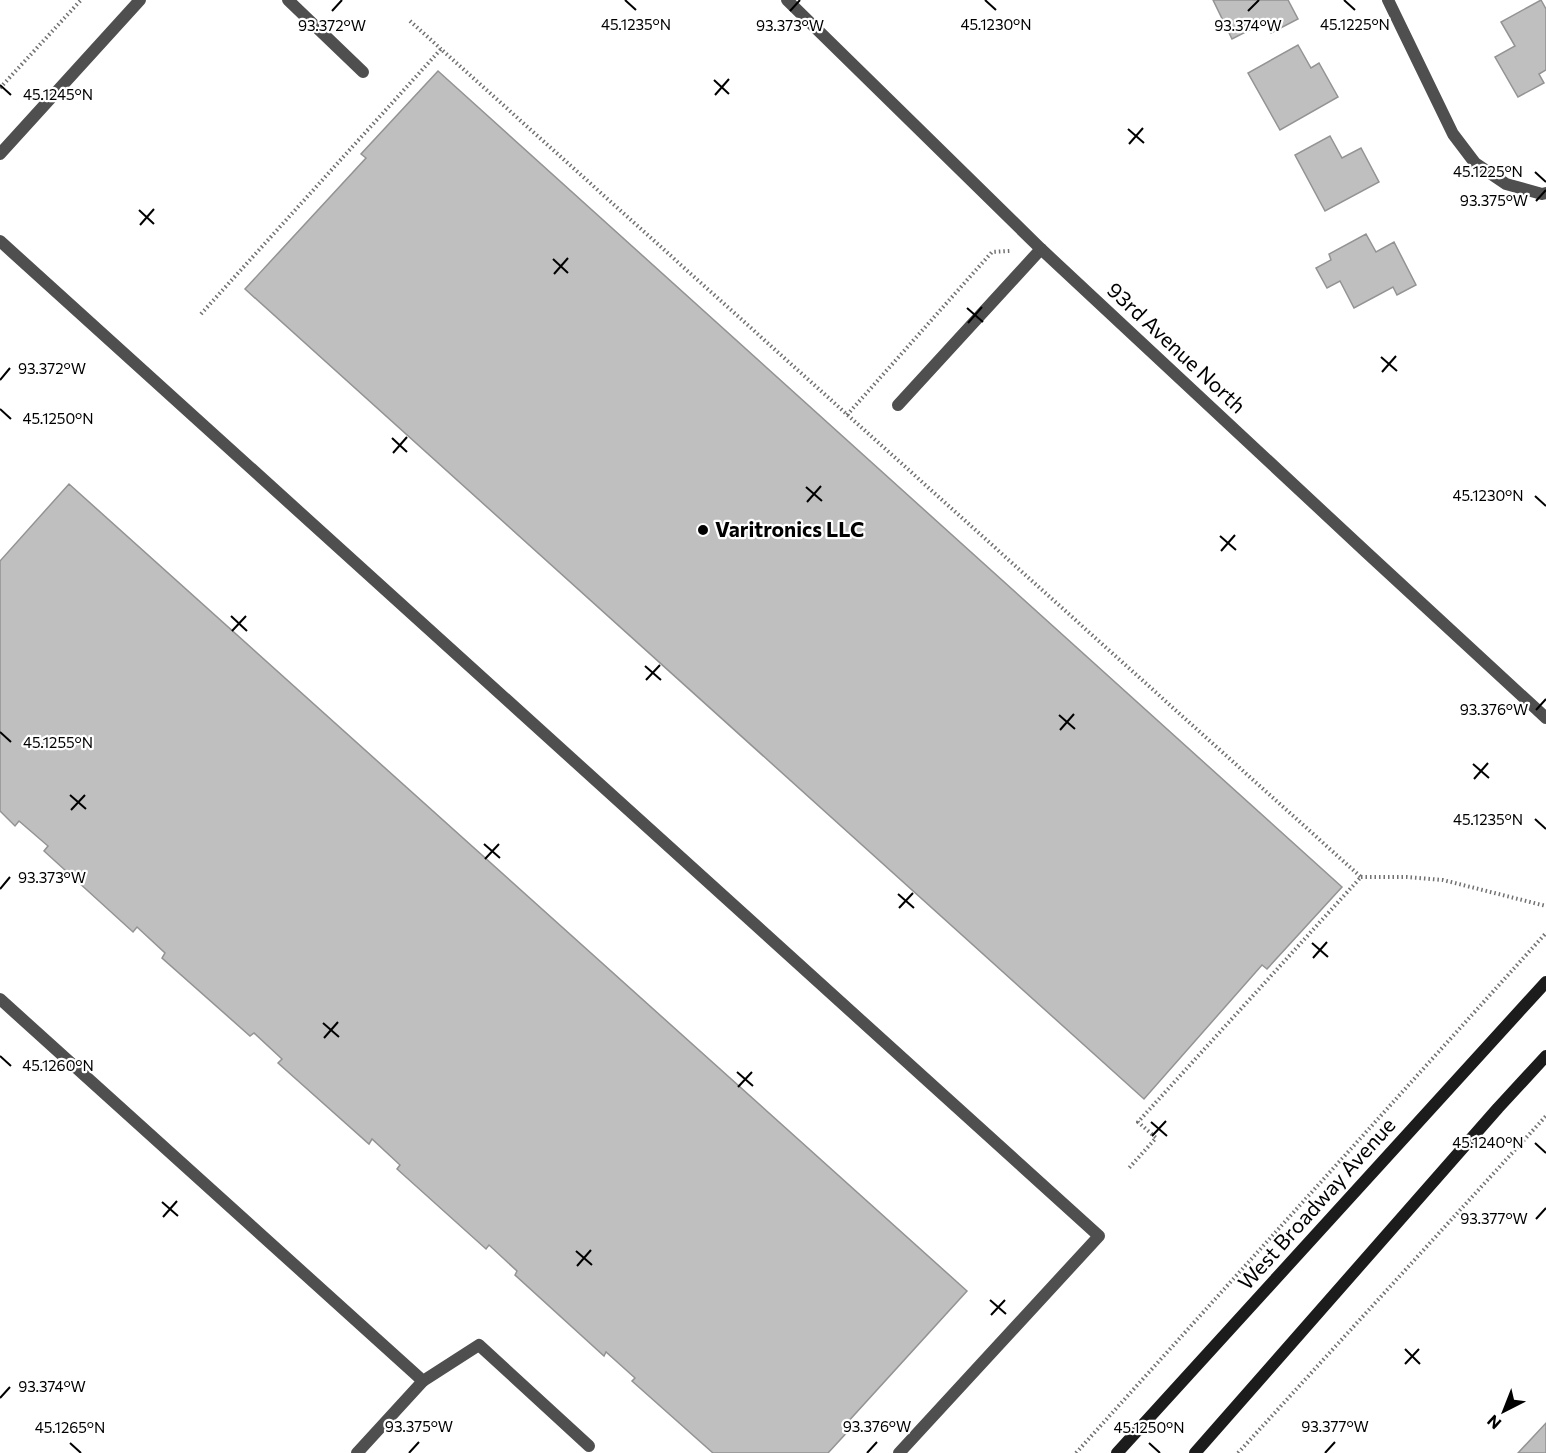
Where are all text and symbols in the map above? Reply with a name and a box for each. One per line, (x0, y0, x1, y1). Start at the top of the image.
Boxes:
text: 45.1235°N (601, 15, 671, 33)
text: 45.1230°N (960, 15, 1032, 33)
text: 45.1225°N (1320, 15, 1390, 33)
text: 93.372°W (298, 16, 366, 34)
text: 93.373°W (756, 16, 824, 34)
text: 93.374°W (1214, 16, 1282, 34)
text: 45.1245°N (23, 85, 93, 103)
text: 45.1225°N (1453, 162, 1523, 180)
text: 93.375°W (1460, 191, 1528, 209)
street label: 93rd Avenue North (1103, 276, 1251, 418)
text: 93.372°W (18, 359, 86, 377)
text: 45.1250°N (22, 409, 94, 427)
text: 45.1230°N (1452, 486, 1524, 504)
place label: Varitronics LLC (715, 516, 864, 541)
marker: Varitronics LLC (696, 523, 710, 537)
text: 93.376°W (1460, 700, 1528, 718)
text: 45.1255°N (23, 733, 93, 751)
text: 45.1235°N (1453, 810, 1523, 828)
text: 93.373°W (18, 868, 86, 886)
text: 45.1260°N (22, 1056, 94, 1074)
street label: West Broadway Avenue (1232, 1112, 1400, 1294)
text: 45.1240°N (1452, 1133, 1524, 1151)
text: 93.377°W (1460, 1209, 1528, 1227)
text: 93.374°W (18, 1377, 86, 1395)
north arrow (1474, 1381, 1534, 1441)
text: N (1483, 1411, 1504, 1434)
text: 93.375°W (385, 1417, 453, 1435)
text: 93.376°W (843, 1417, 911, 1435)
text: 93.377°W (1301, 1417, 1369, 1435)
text: 45.1265°N (35, 1418, 105, 1436)
text: 45.1250°N (1113, 1418, 1185, 1436)

